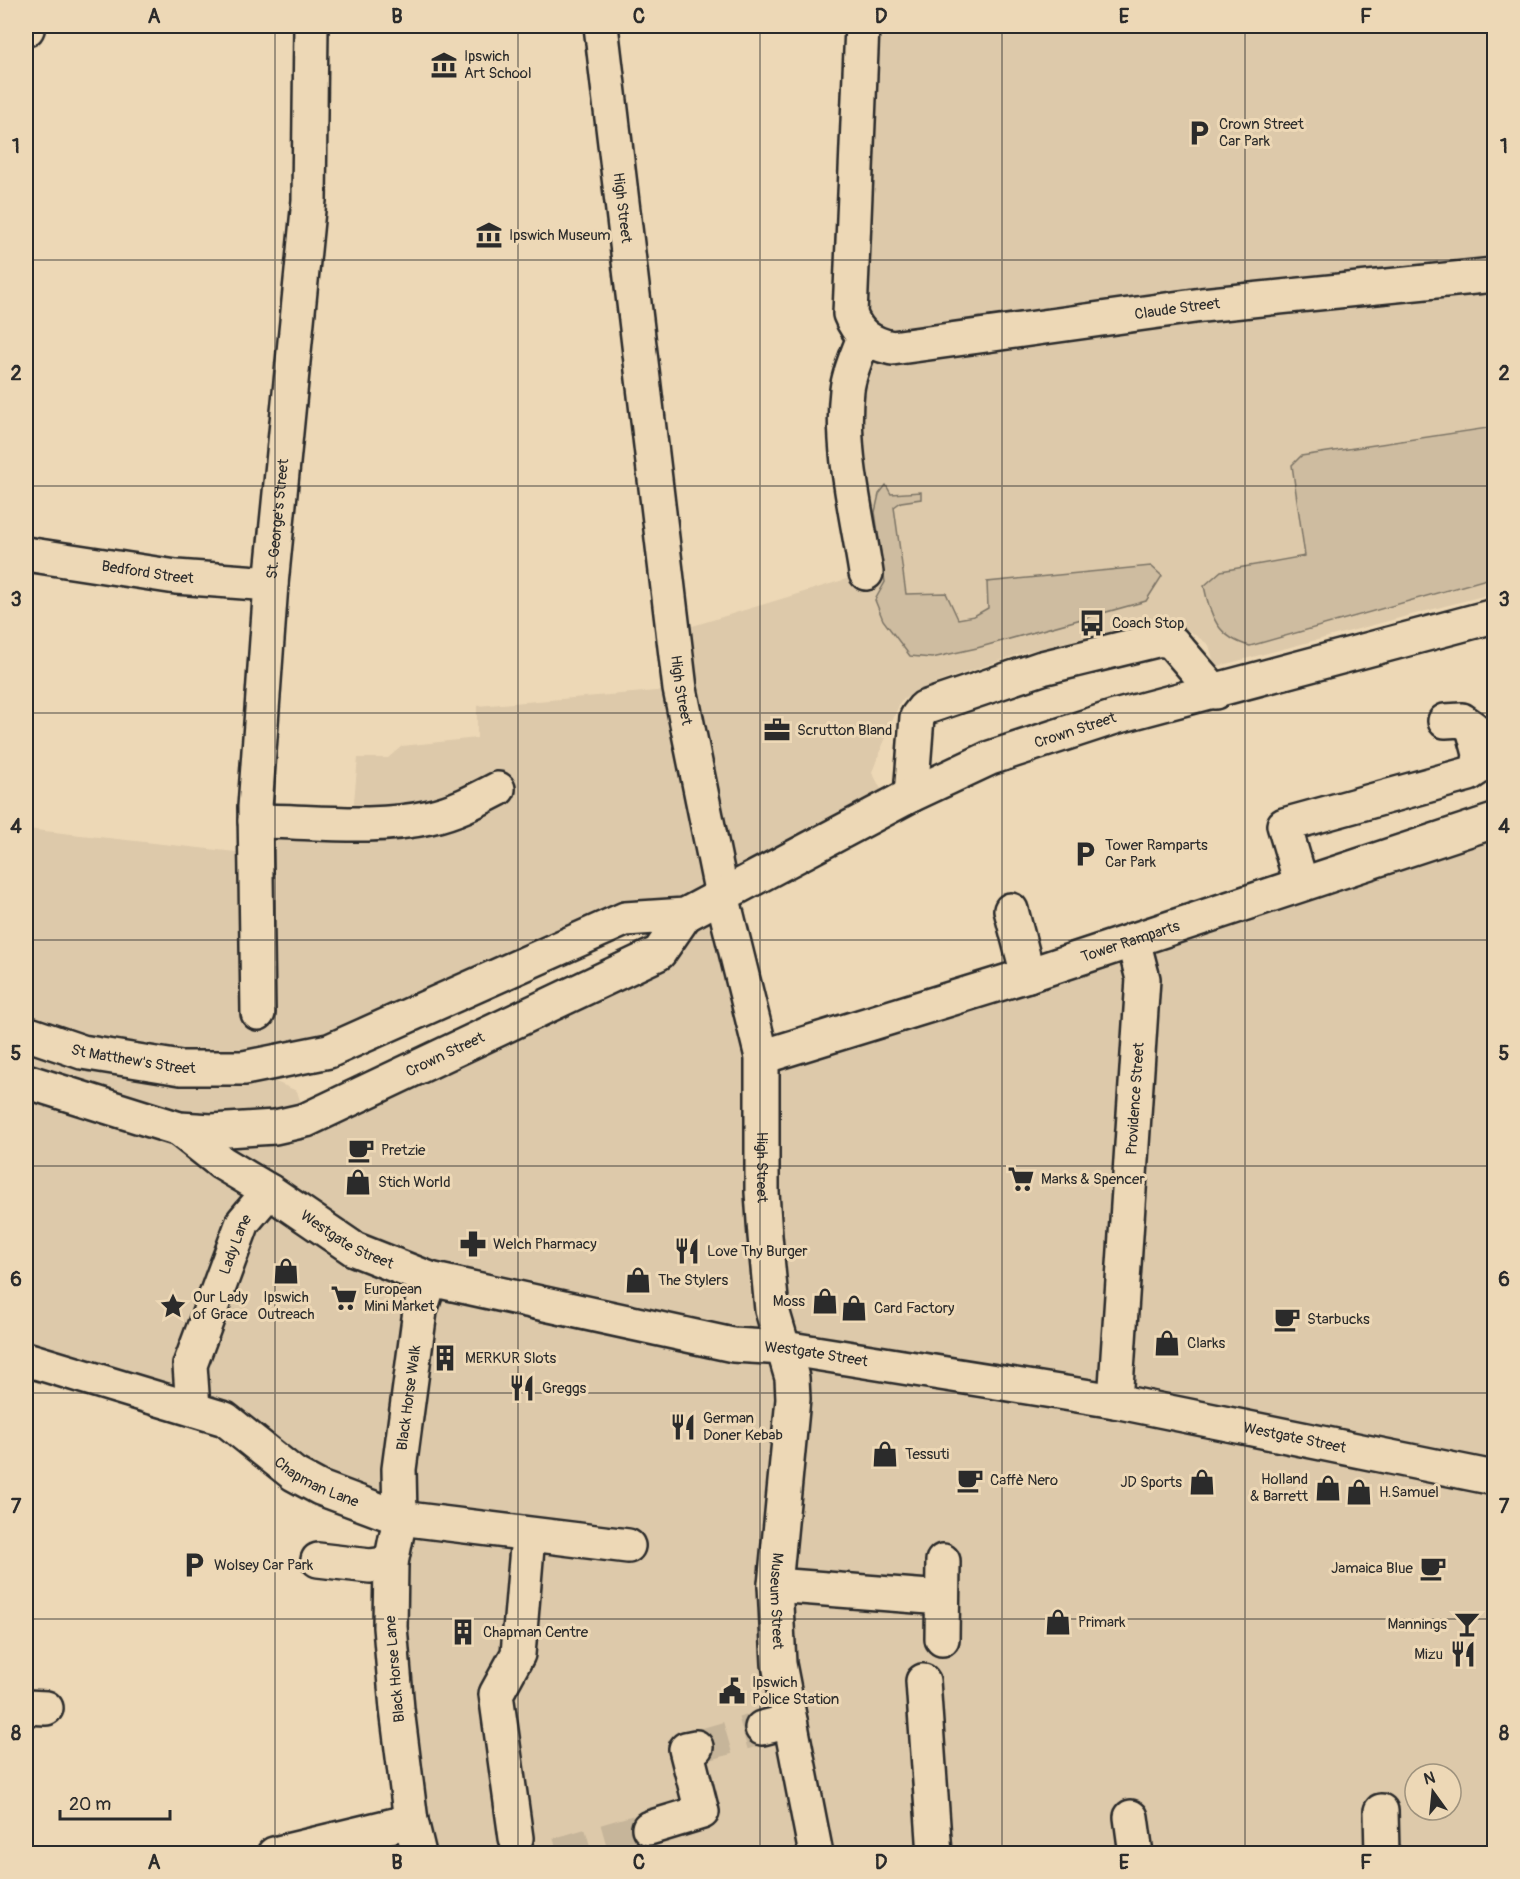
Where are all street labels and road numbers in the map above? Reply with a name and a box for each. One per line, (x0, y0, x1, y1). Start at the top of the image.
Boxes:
street label: High Street (609, 171, 636, 245)
street label: Claude Street (1133, 294, 1222, 324)
street label: St. George's Street (262, 457, 293, 580)
street label: Bedford Street (100, 556, 195, 588)
street label: High Street (667, 654, 697, 728)
street label: Crown Street (1032, 708, 1119, 752)
street label: Tower Ramparts (1078, 916, 1182, 966)
street label: Crown Street (403, 1027, 488, 1081)
street label: St Matthew's Street (69, 1039, 196, 1078)
street label: Providence Street (1122, 1041, 1148, 1156)
street label: High Street (752, 1132, 772, 1204)
street label: Westgate Street (297, 1206, 397, 1274)
street label: Lady Lane (215, 1209, 256, 1277)
street label: Westgate Street (764, 1337, 870, 1371)
street label: Black Horse Walk (392, 1343, 425, 1452)
street label: Westgate Street (1242, 1418, 1349, 1457)
street label: Chapman Lane (270, 1453, 362, 1511)
street label: Museum Street (765, 1552, 788, 1651)
street label: Black Horse Lane (381, 1614, 409, 1723)

